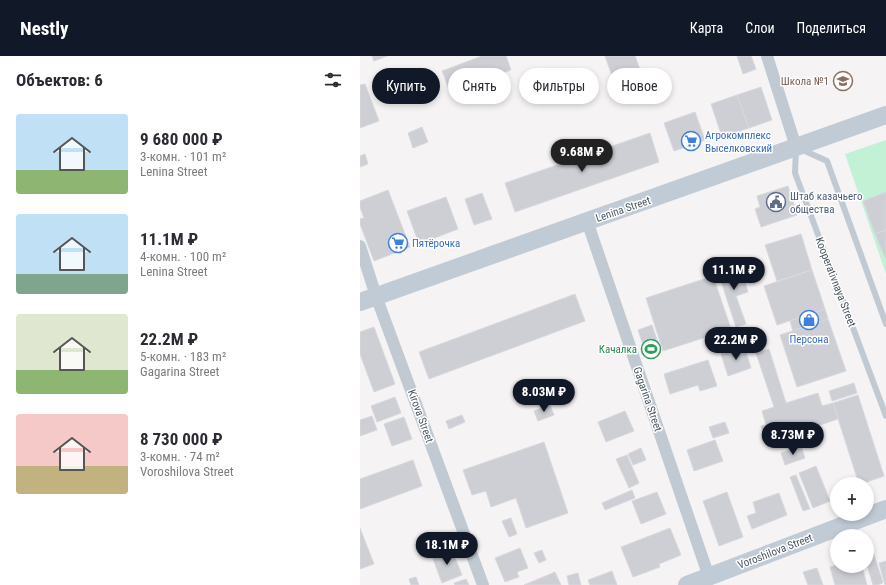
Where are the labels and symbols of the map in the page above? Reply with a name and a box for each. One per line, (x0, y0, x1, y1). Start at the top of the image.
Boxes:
school or university icon: Школа №1 (832, 70, 854, 92)
place label: Школа №1 (781, 75, 829, 88)
place label: Агрокомплекс Выселковский (705, 129, 772, 155)
supermarket icon: Агрокомплекс Выселковский (680, 130, 702, 152)
pin: 9.68M ₽ (545, 139, 619, 173)
place label: Штаб казачьего общества (790, 190, 863, 216)
public building icon: Штаб казачьего общества (765, 191, 787, 213)
street label: Lenina Street (594, 194, 652, 225)
supermarket icon: Пятёрочка (387, 232, 409, 254)
street label: Kooperativnaya Street (812, 236, 859, 329)
place label: Пятёрочка (412, 237, 460, 250)
pin: 11.1M ₽ (697, 257, 771, 291)
shop icon: Персона (798, 309, 820, 331)
pin: 22.2M ₽ (699, 327, 773, 361)
place label: Персона (790, 333, 828, 346)
sports icon: Качалка (640, 338, 662, 360)
place label: Качалка (599, 343, 637, 356)
street label: Gagarina Street (630, 365, 665, 433)
pin: 8.03M ₽ (507, 379, 581, 413)
street label: Kirova Street (405, 388, 436, 444)
pin: 8.73M ₽ (756, 422, 830, 456)
street label: Voroshilova Street (736, 531, 814, 572)
pin: 18.1M ₽ (410, 532, 484, 566)

